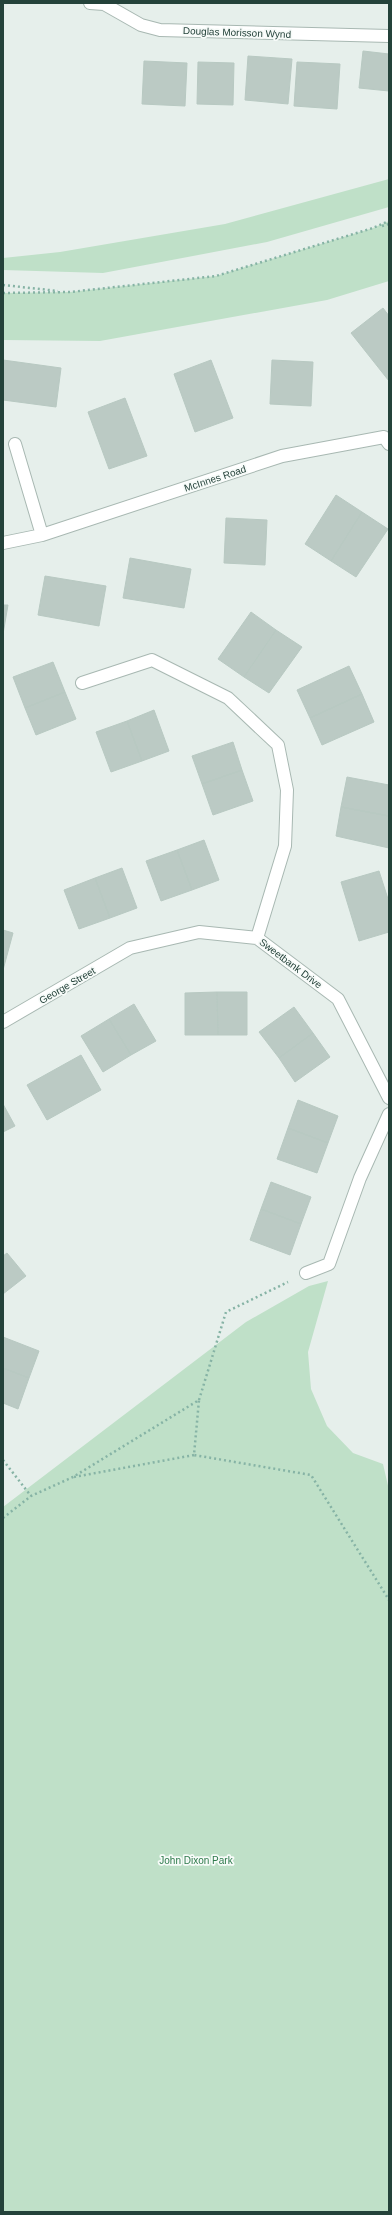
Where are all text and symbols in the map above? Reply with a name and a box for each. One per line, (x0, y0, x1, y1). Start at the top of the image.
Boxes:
street label: Douglas Morisson Wynd (183, 25, 291, 40)
street label: McInnes Road (183, 463, 248, 494)
street label: Sweetbank Drive (257, 936, 325, 991)
street label: George Street (37, 965, 97, 1006)
park label: John Dixon Park (159, 1855, 234, 1866)

